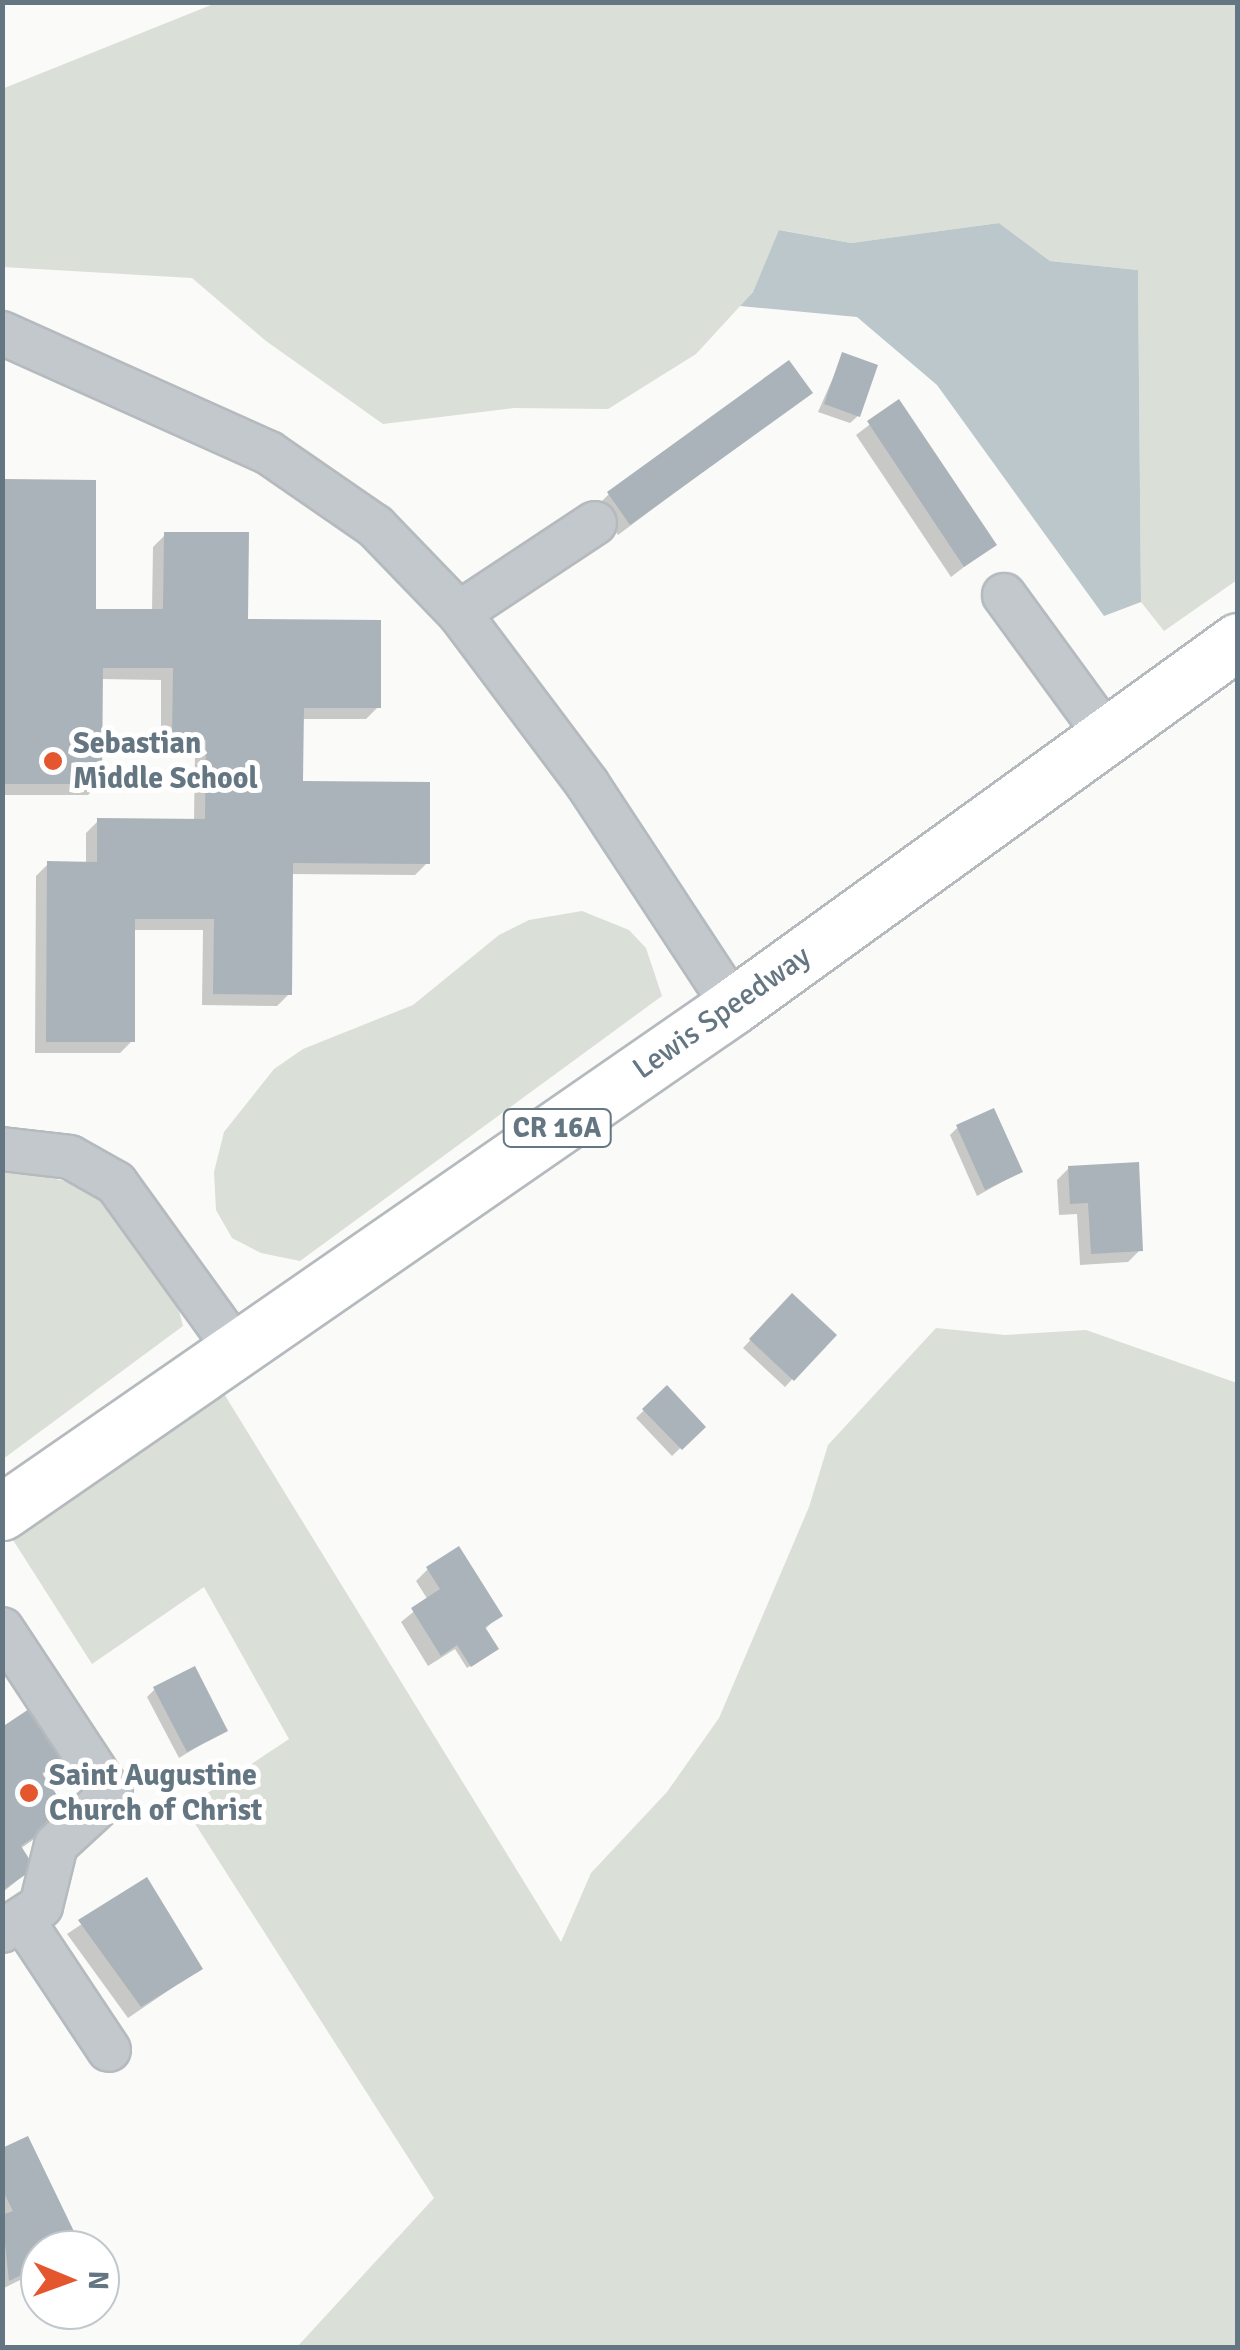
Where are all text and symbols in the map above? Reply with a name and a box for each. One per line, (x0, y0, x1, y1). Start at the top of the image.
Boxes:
place label: Sebastian Middle School (73, 726, 258, 796)
marker: Sebastian Middle School (42, 750, 64, 772)
street label: Lewis Speedway (626, 939, 818, 1087)
road number: CR 16A (502, 1105, 612, 1151)
place label: Saint Augustine Church of Christ (49, 1758, 262, 1828)
marker: Saint Augustine Church of Christ (18, 1782, 40, 1804)
north arrow (20, 2230, 120, 2330)
text: N (81, 2270, 115, 2291)

